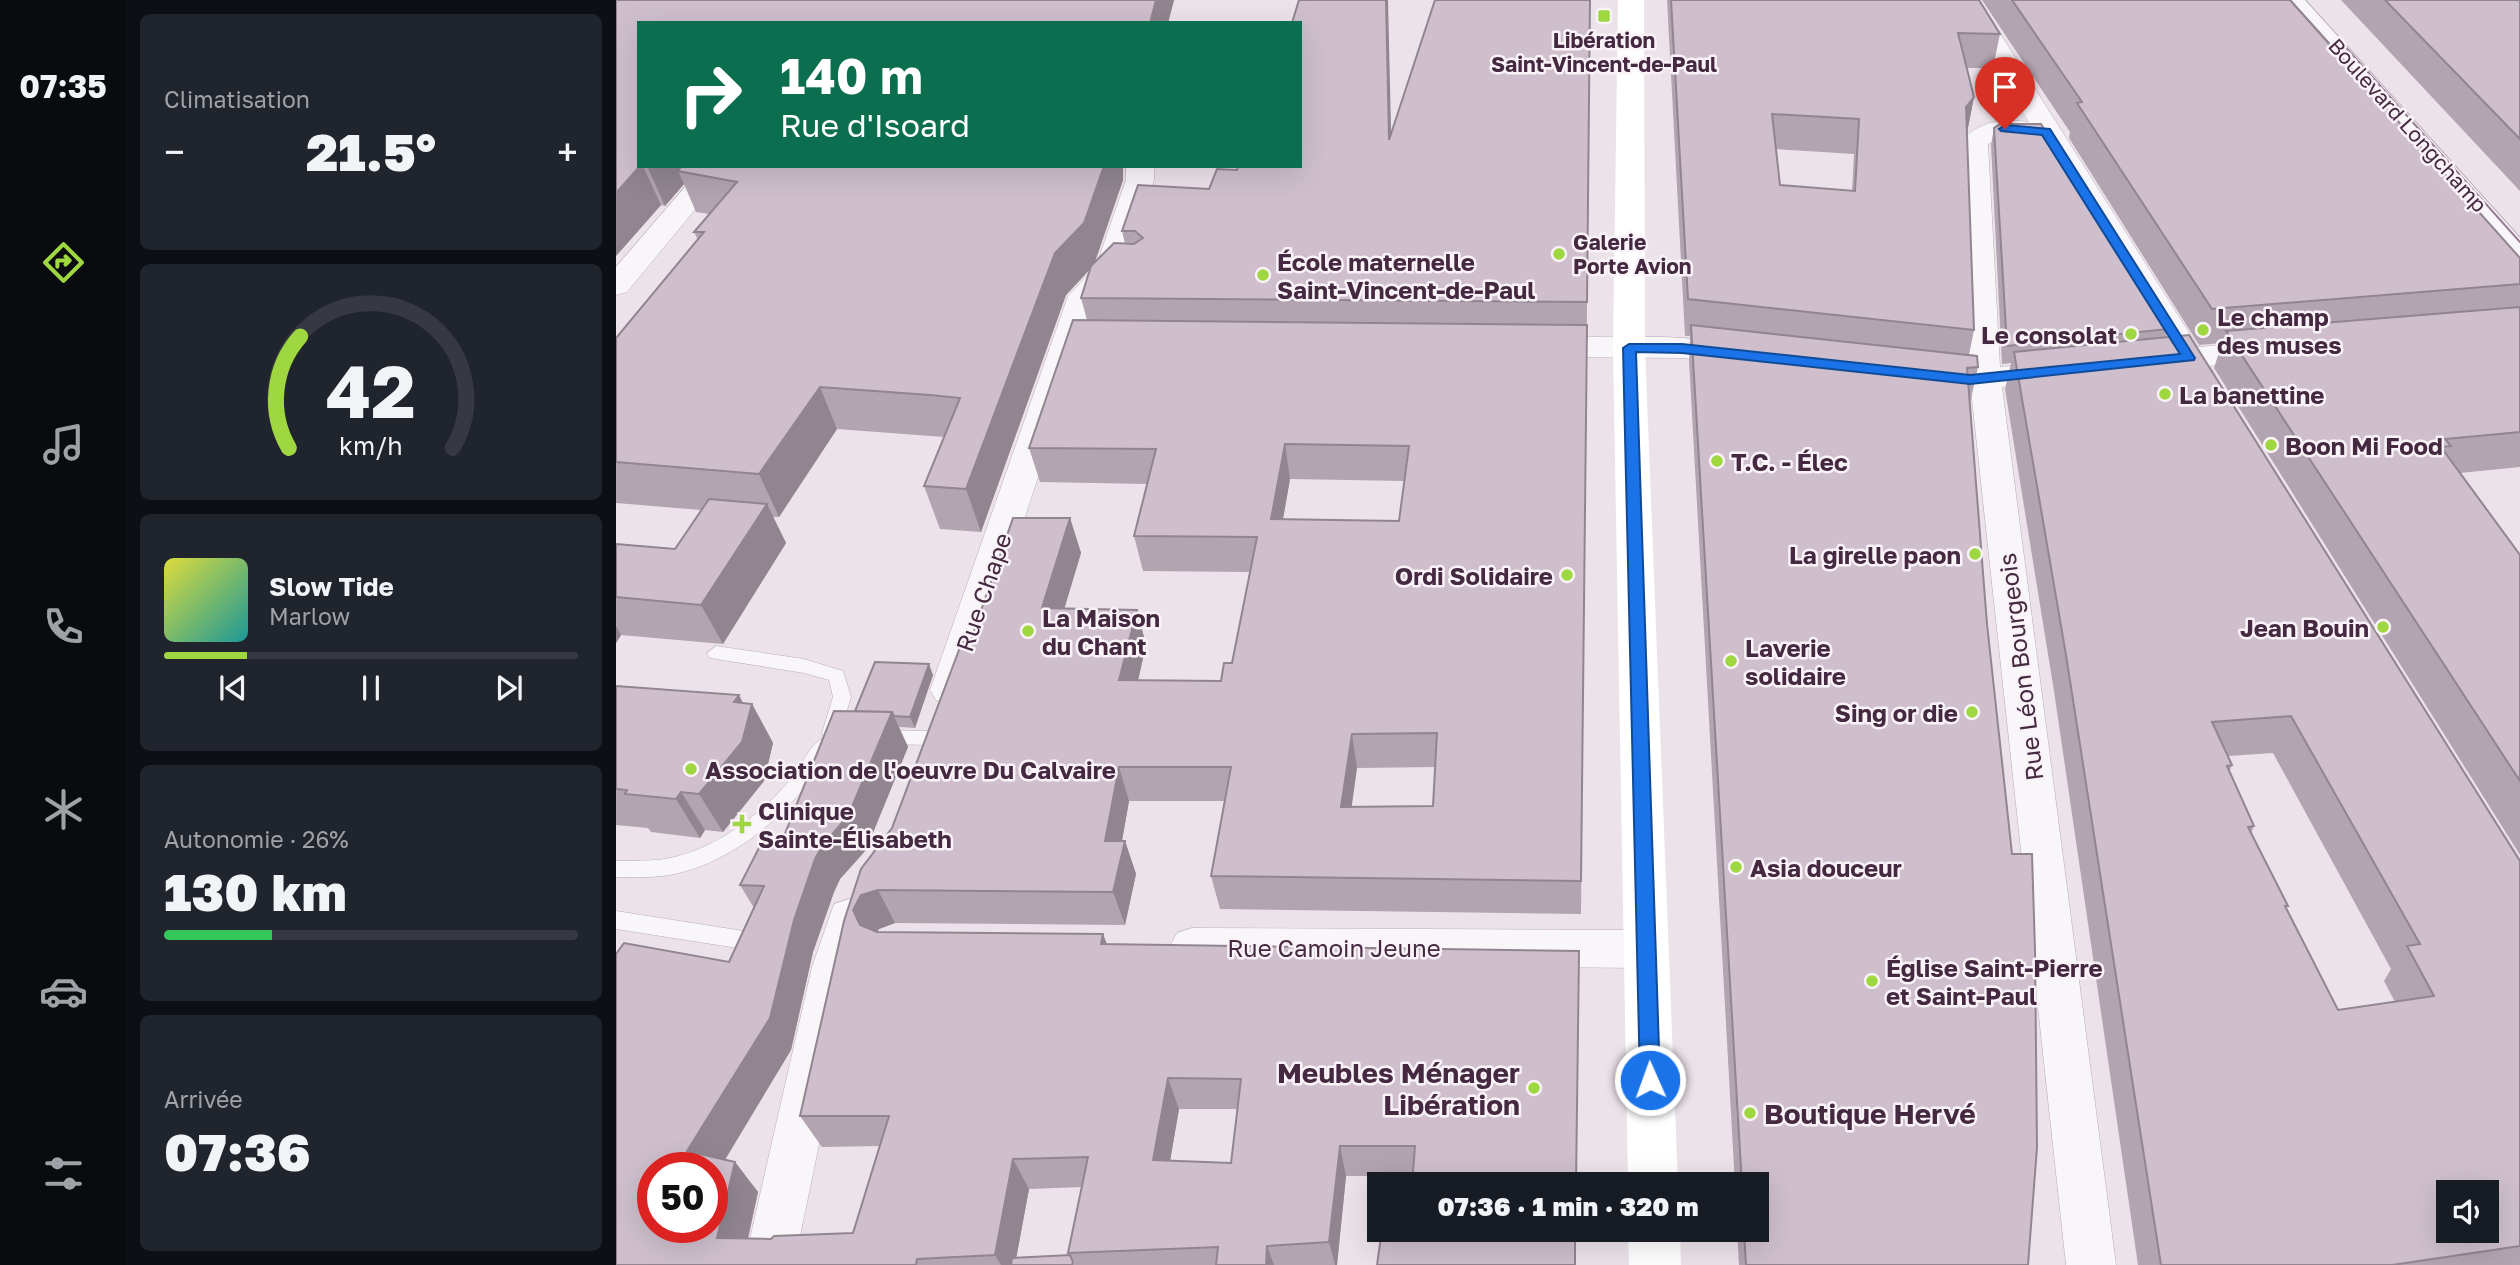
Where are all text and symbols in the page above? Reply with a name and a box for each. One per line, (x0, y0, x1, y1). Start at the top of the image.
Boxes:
marker: Libération Saint-Vincent-de-Paul (1596, 8, 1612, 24)
place label: Libération Saint-Vincent-de-Paul (1491, 27, 1717, 77)
street label: Boulevard Longchamp (2323, 33, 2493, 217)
text: 140 m (780, 46, 923, 105)
icon: right (665, 49, 756, 140)
pin (1975, 57, 2035, 129)
text: 07:35 (19, 67, 107, 105)
icon: arrive (1986, 68, 2024, 106)
text: Climatisation (164, 85, 310, 113)
text: Rue d'Isoard (780, 106, 970, 144)
text: 21.5° (306, 120, 436, 182)
text: − (164, 129, 185, 174)
text: + (557, 129, 578, 174)
place label: Galerie Porte Avion (1573, 229, 1692, 279)
icon: directions (39, 238, 88, 287)
marker: Galerie Porte Avion (1551, 246, 1567, 262)
place label: École maternelle Saint-Vincent-de-Paul (1277, 247, 1535, 304)
marker: École maternelle Saint-Vincent-de-Paul (1255, 267, 1271, 283)
place label: Le champ des muses (2217, 302, 2342, 359)
place label: Le consolat (1981, 320, 2117, 349)
marker: Le champ des muses (2195, 322, 2211, 338)
marker: Le consolat (2123, 326, 2139, 342)
text: 42 (326, 348, 416, 435)
place label: La banettine (2179, 380, 2324, 409)
marker: La banettine (2157, 386, 2173, 402)
icon: music (39, 420, 88, 469)
text: km/h (339, 430, 403, 461)
place label: Boon Mi Food (2285, 431, 2443, 460)
marker: Boon Mi Food (2263, 437, 2279, 453)
place label: T.C. - Élec (1731, 447, 1848, 476)
marker: T.C. - Élec (1709, 453, 1725, 469)
street label: Rue Chape (949, 529, 1017, 655)
place label: La girelle paon (1789, 540, 1961, 569)
marker: La girelle paon (1967, 546, 1983, 562)
street label: Rue Léon Bourgeois (1992, 552, 2048, 782)
place label: Ordi Solidaire (1395, 561, 1553, 590)
marker: Ordi Solidaire (1559, 567, 1575, 583)
text: Slow Tide (269, 571, 394, 602)
icon: phone (39, 602, 88, 651)
text: Marlow (269, 602, 350, 630)
place label: La Maison du Chant (1042, 603, 1160, 660)
place label: Jean Bouin (2240, 613, 2369, 642)
marker: Jean Bouin (2375, 619, 2391, 635)
marker: La Maison du Chant (1020, 623, 1036, 639)
place label: Laverie solidaire (1745, 633, 1846, 690)
marker: Laverie solidaire (1723, 653, 1739, 669)
icon: previous (214, 669, 252, 707)
icon: pause (352, 669, 390, 707)
icon: next (490, 669, 528, 707)
place label: Sing or die (1835, 698, 1958, 727)
marker: Sing or die (1964, 704, 1980, 720)
place label: Association de l'oeuvre Du Calvaire (705, 755, 1116, 784)
marker: Association de l'oeuvre Du Calvaire (683, 761, 699, 777)
icon: climate (39, 785, 88, 834)
place label: Clinique Sainte-Élisabeth (758, 796, 952, 853)
marker: Clinique Sainte-Élisabeth (732, 814, 752, 834)
text: Autonomie · 26% (164, 825, 349, 853)
place label: Asia douceur (1750, 853, 1902, 882)
marker: Asia douceur (1728, 859, 1744, 875)
text: 130 km (164, 860, 347, 922)
street label: Rue Camoin Jeune (1227, 933, 1441, 962)
place label: Église Saint-Pierre et Saint-Paul (1886, 953, 2103, 1010)
icon: car (39, 967, 88, 1016)
marker: Église Saint-Pierre et Saint-Paul (1864, 973, 1880, 989)
position arrow (1613, 1043, 1687, 1117)
place label: Meubles Ménager Libération (1277, 1056, 1520, 1121)
marker: Meubles Ménager Libération (1526, 1080, 1542, 1096)
text: Arrivée (164, 1085, 243, 1113)
place label: Boutique Hervé (1764, 1097, 1976, 1130)
marker: Boutique Hervé (1742, 1105, 1758, 1121)
text: 07:36 (164, 1120, 310, 1182)
icon: filters (39, 1149, 88, 1198)
speed limit sign: 50 (637, 1152, 728, 1243)
map controls (2436, 1180, 2499, 1243)
button: sound (2436, 1180, 2499, 1243)
text: 07:36 · 1 min · 320 m (1437, 1191, 1699, 1222)

